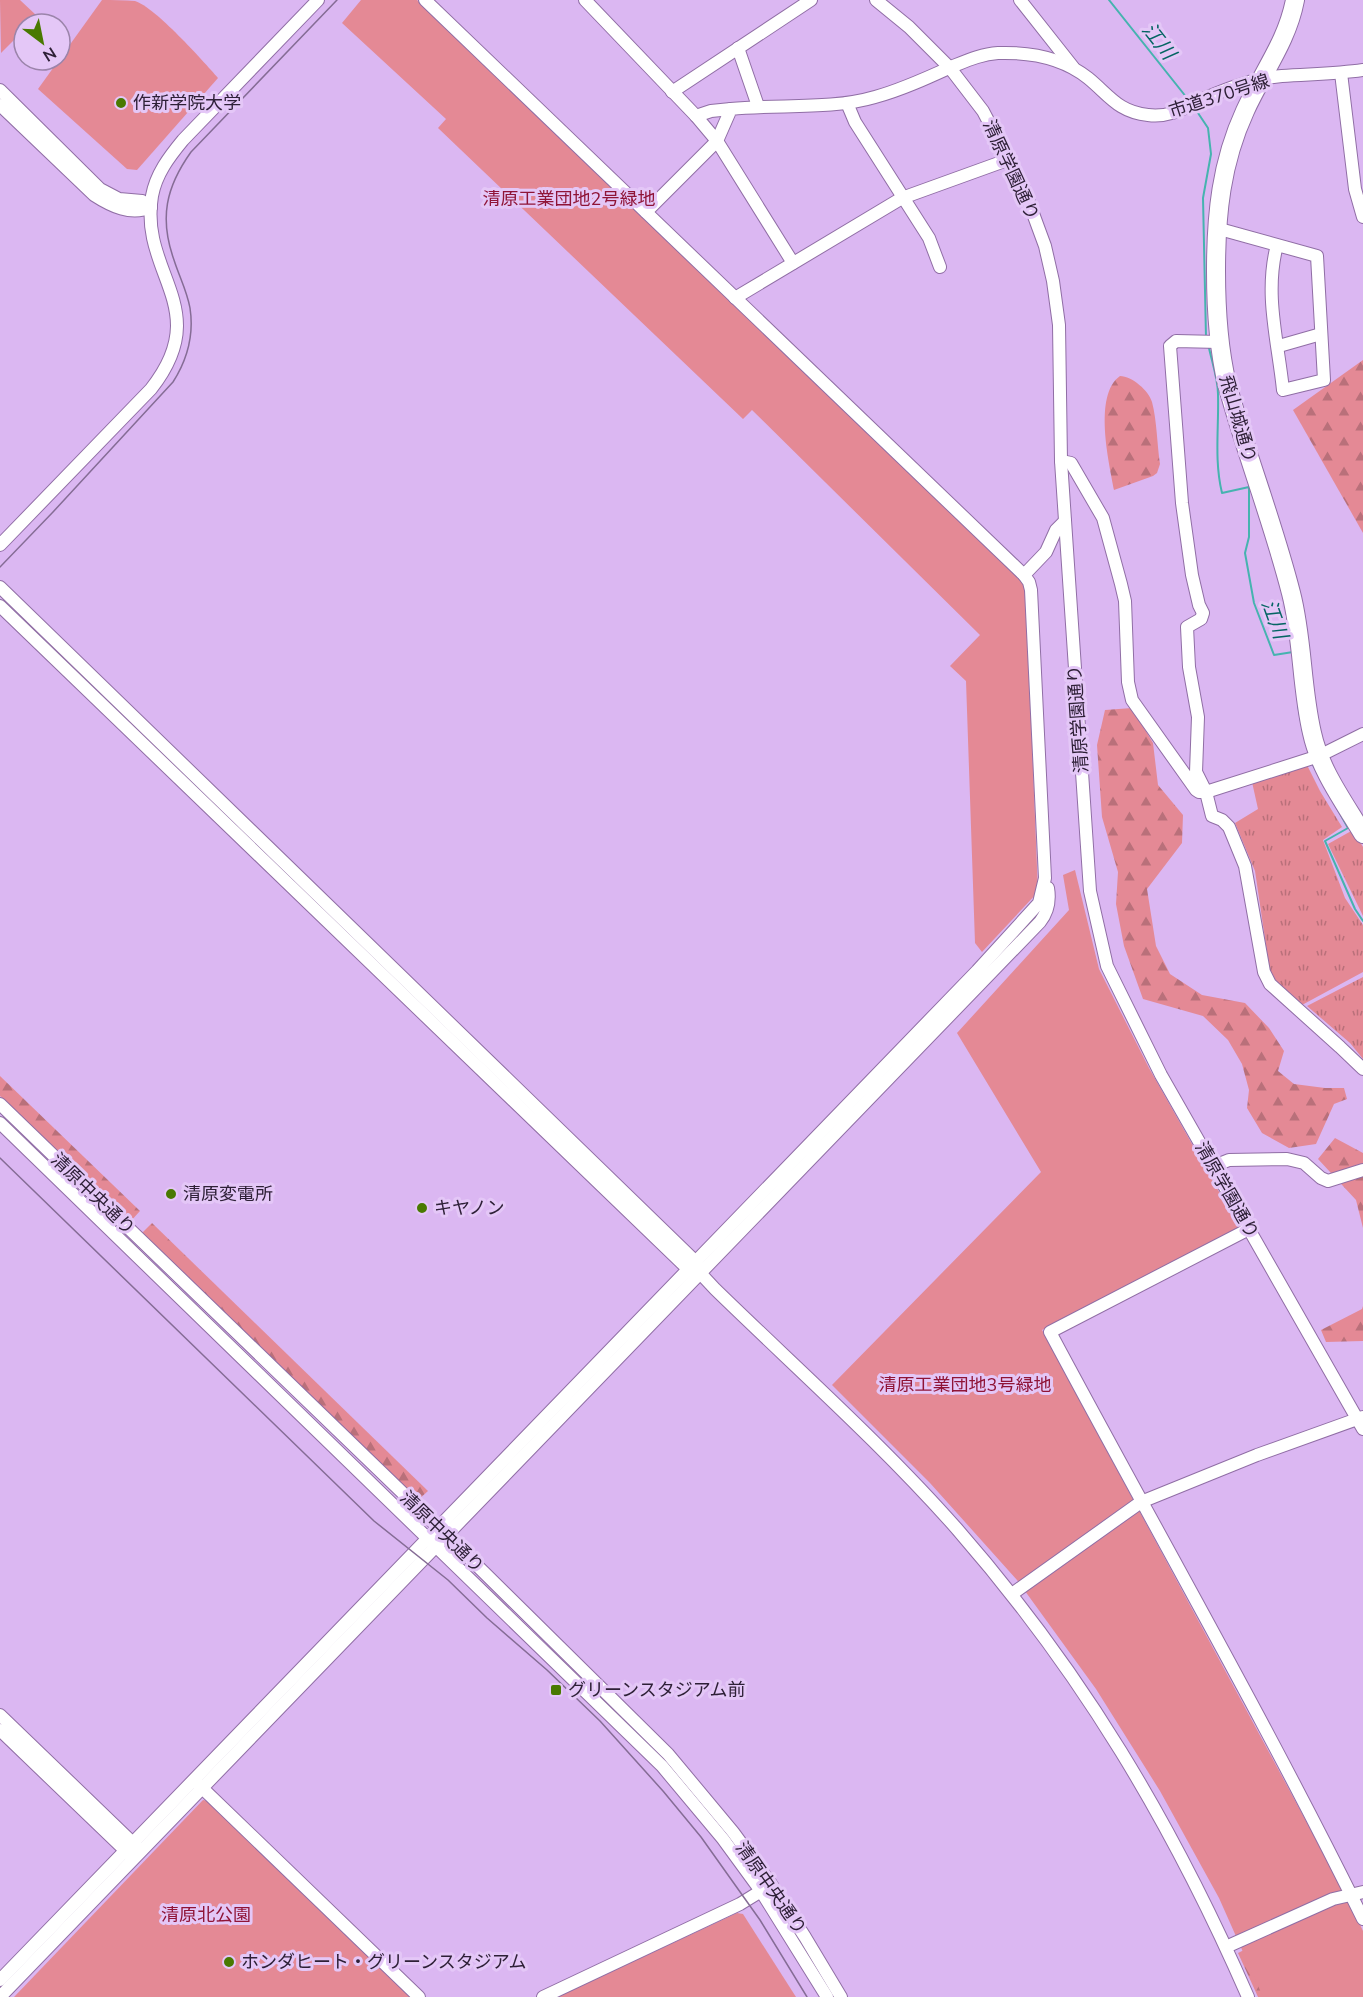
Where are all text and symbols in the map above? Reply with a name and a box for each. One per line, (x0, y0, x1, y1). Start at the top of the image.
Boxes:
north arrow (12, 12, 72, 72)
water label: 江川 (1136, 17, 1183, 67)
text: N (39, 41, 60, 66)
street label: 市道370号線 (1166, 68, 1272, 124)
place label: 作新学院大学 (133, 91, 241, 115)
marker: 作新学院大学 (114, 96, 128, 110)
street label: 清原学園通り (977, 116, 1045, 224)
park label: 清原工業団地2号緑地 (483, 187, 655, 211)
street label: 飛山城通り (1214, 372, 1262, 466)
water label: 江川 (1255, 596, 1295, 644)
street label: 清原学園通り (1062, 664, 1094, 774)
street label: 清原学園通り (1190, 1137, 1264, 1243)
street label: 清原中央通り (46, 1148, 140, 1240)
place label: 清原変電所 (183, 1182, 273, 1206)
marker: 清原変電所 (164, 1187, 178, 1201)
place label: キヤノン (434, 1196, 505, 1220)
marker: キヤノン (415, 1201, 429, 1215)
park label: 清原工業団地3号緑地 (879, 1373, 1051, 1397)
street label: 清原中央通り (395, 1486, 489, 1578)
place label: グリーンスタジアム前 (568, 1678, 745, 1702)
marker: グリーンスタジアム前 (549, 1683, 563, 1697)
street label: 清原中央通り (730, 1837, 812, 1939)
park label: 清原北公園 (161, 1903, 251, 1927)
place label: ホンダヒート・グリーンスタジアム (241, 1950, 526, 1974)
marker: ホンダヒート・グリーンスタジアム (222, 1955, 236, 1969)

